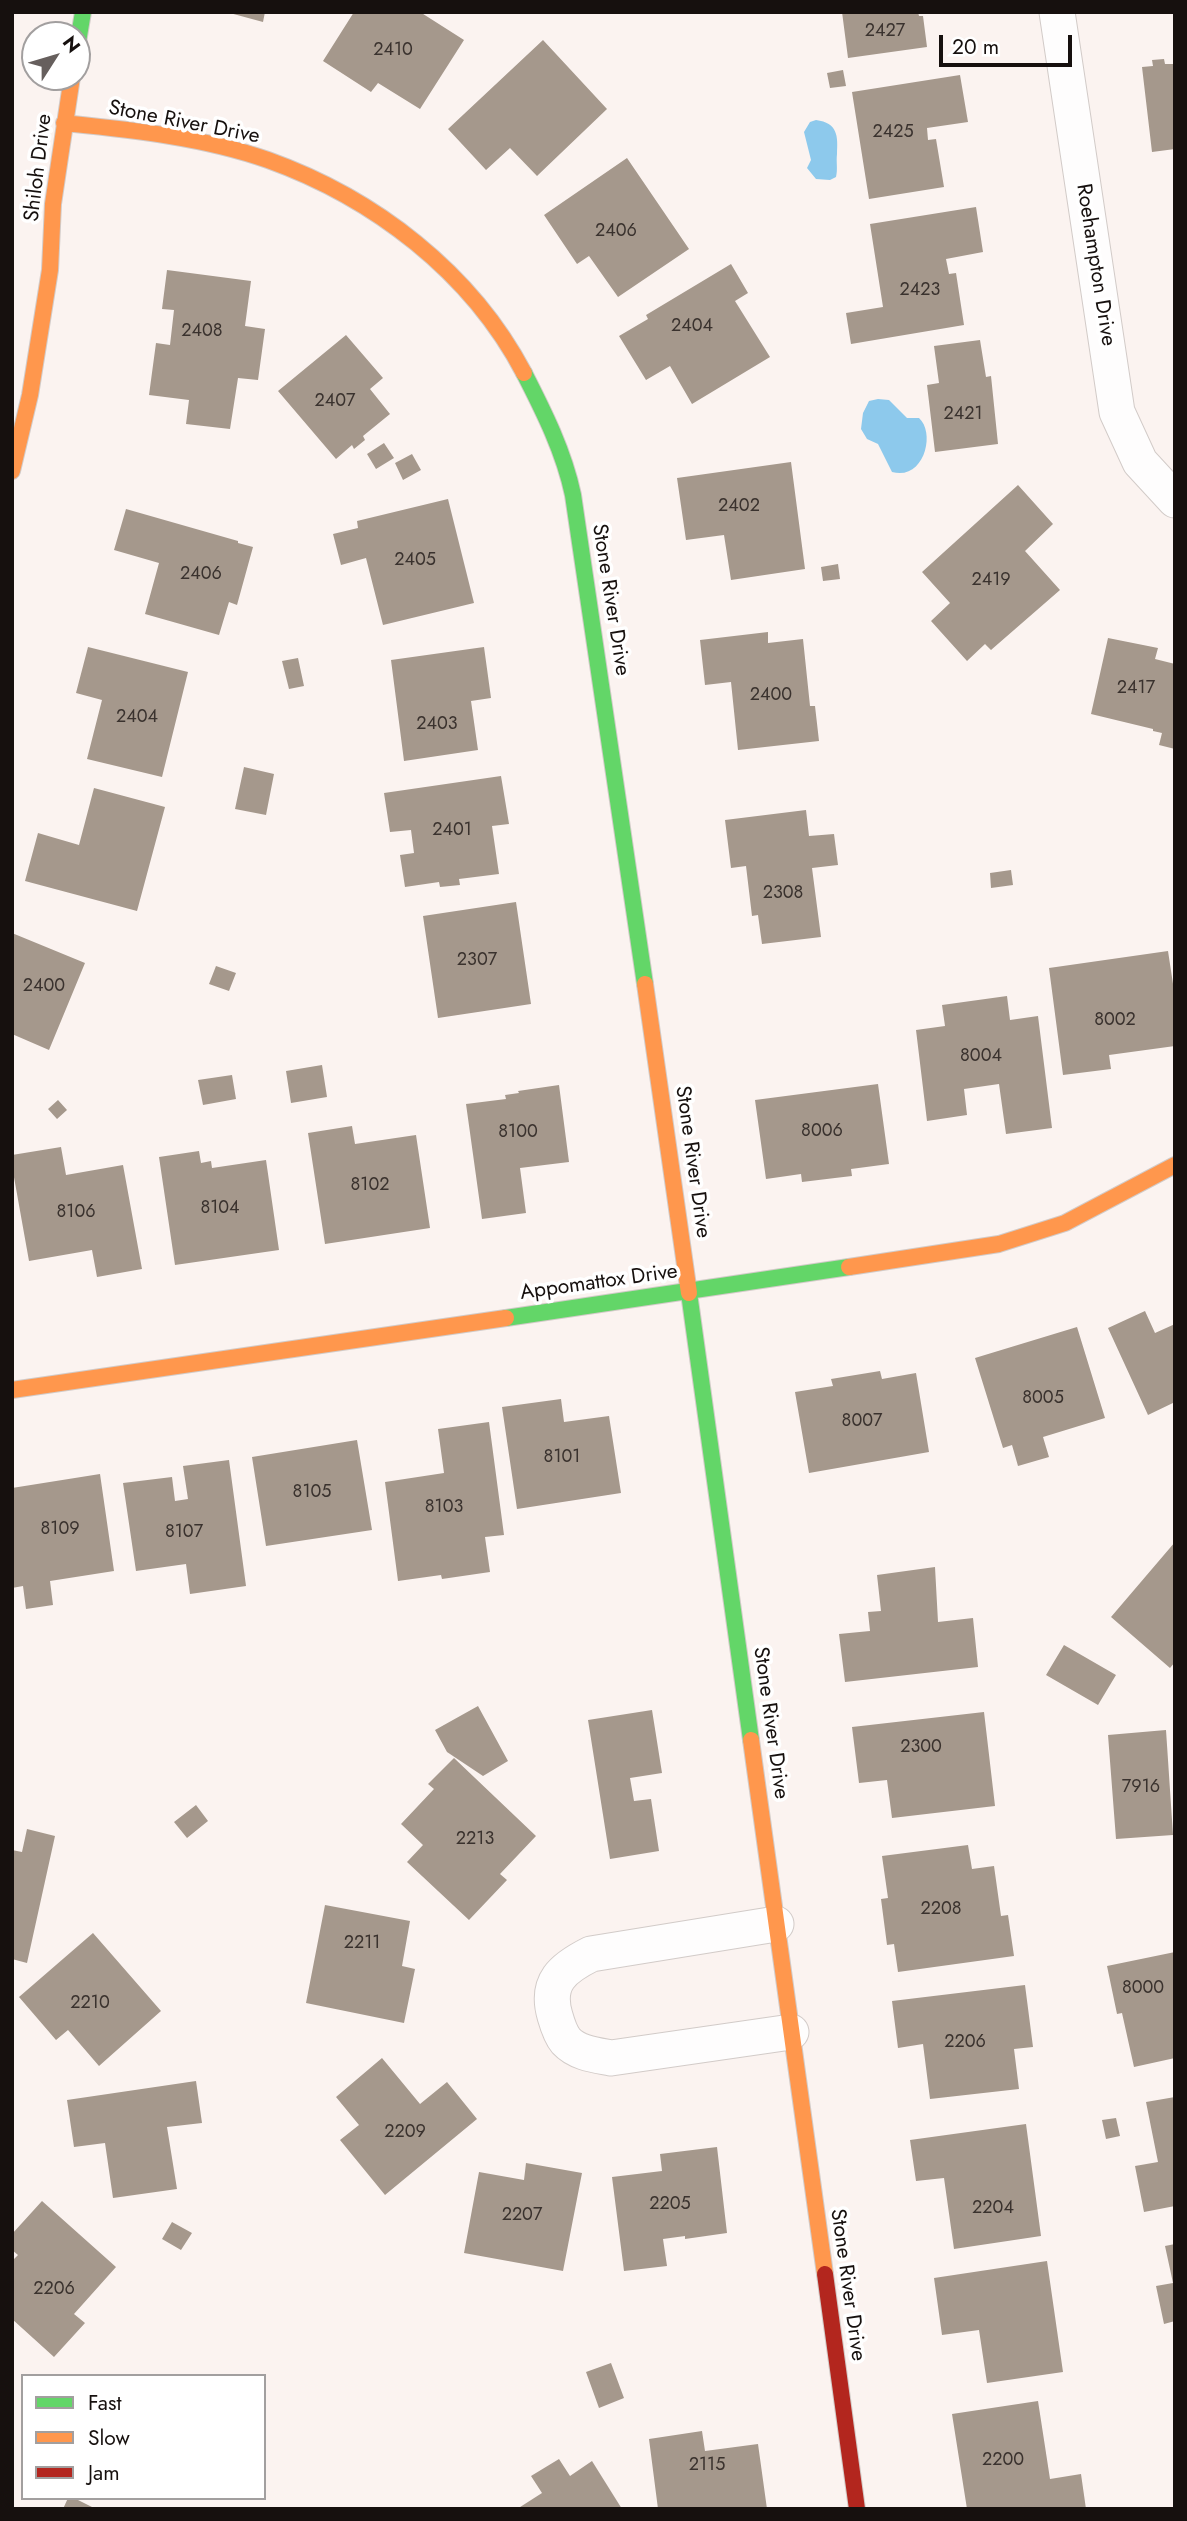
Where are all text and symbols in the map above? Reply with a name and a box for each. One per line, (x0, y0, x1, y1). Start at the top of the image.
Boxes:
north arrow (21, 21, 91, 91)
house number: 2427 (865, 21, 905, 43)
scale bar (942, 21, 1075, 65)
text: N (56, 30, 87, 58)
text: 20 m (952, 32, 999, 62)
house number: 2410 (373, 40, 413, 62)
street label: Stone River Drive (106, 96, 262, 150)
street label: Shiloh Drive (20, 113, 58, 223)
house number: 2425 (872, 122, 914, 144)
street label: Roehampton Drive (1070, 182, 1120, 348)
house number: 2406 (595, 221, 637, 243)
house number: 2423 (900, 280, 940, 302)
house number: 2404 (671, 316, 713, 338)
house number: 2408 (181, 321, 223, 343)
house number: 2407 (315, 391, 355, 413)
house number: 2421 (943, 404, 983, 426)
house number: 2402 (718, 496, 760, 518)
street label: Stone River Drive (586, 522, 634, 678)
house number: 2405 (394, 550, 436, 572)
house number: 2406 (180, 564, 222, 586)
house number: 2419 (971, 570, 1011, 592)
house number: 2417 (1117, 678, 1155, 700)
house number: 2400 (750, 685, 792, 707)
house number: 2404 (116, 707, 158, 729)
house number: 2403 (416, 714, 458, 736)
house number: 2401 (432, 820, 472, 842)
house number: 2308 (763, 883, 803, 905)
house number: 2307 (457, 950, 497, 972)
house number: 2400 (23, 976, 65, 998)
house number: 8002 (1094, 1010, 1136, 1032)
house number: 8004 (960, 1046, 1002, 1068)
street label: Stone River Drive (669, 1084, 715, 1240)
house number: 8006 (801, 1121, 843, 1143)
house number: 8100 (498, 1122, 538, 1144)
house number: 8102 (351, 1175, 389, 1197)
house number: 8104 (200, 1198, 240, 1220)
house number: 8106 (56, 1202, 96, 1224)
street label: Appomattox Drive (519, 1259, 679, 1307)
house number: 8005 (1022, 1388, 1064, 1410)
house number: 8007 (842, 1411, 882, 1433)
house number: 8101 (544, 1447, 580, 1469)
house number: 8105 (293, 1482, 331, 1504)
house number: 8103 (425, 1497, 463, 1519)
house number: 8109 (40, 1519, 80, 1541)
house number: 8107 (165, 1522, 203, 1544)
street label: Stone River Drive (747, 1645, 793, 1801)
house number: 2300 (900, 1737, 942, 1759)
house number: 7916 (1122, 1777, 1160, 1799)
house number: 2213 (456, 1829, 494, 1851)
house number: 2208 (920, 1899, 962, 1921)
house number: 2211 (344, 1933, 380, 1955)
house number: 8000 (1122, 1978, 1164, 2000)
house number: 2210 (70, 1993, 110, 2015)
house number: 2206 (944, 2032, 986, 2054)
house number: 2209 (384, 2122, 426, 2144)
house number: 2205 (649, 2194, 691, 2216)
house number: 2204 (972, 2198, 1014, 2220)
house number: 2207 (502, 2205, 542, 2227)
street label: Stone River Drive (824, 2207, 870, 2363)
house number: 2206 (33, 2279, 75, 2301)
legend (21, 2374, 266, 2500)
text: Fast (88, 2388, 121, 2418)
text: Slow (88, 2423, 130, 2453)
house number: 2200 (982, 2450, 1024, 2472)
house number: 2115 (689, 2455, 725, 2477)
text: Jam (88, 2458, 120, 2488)

